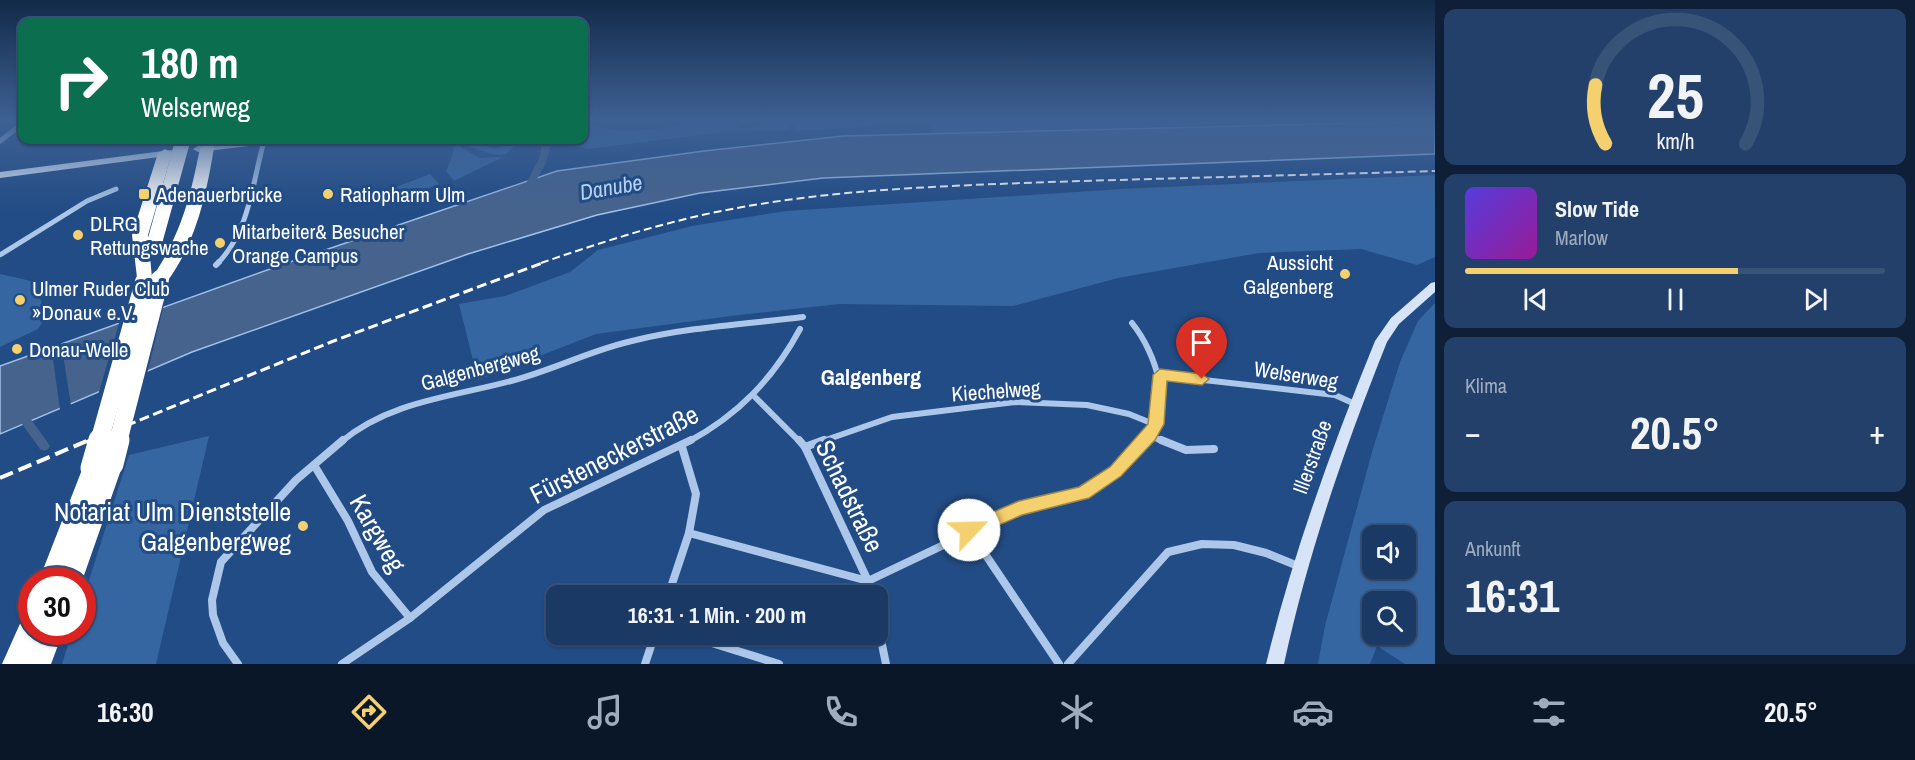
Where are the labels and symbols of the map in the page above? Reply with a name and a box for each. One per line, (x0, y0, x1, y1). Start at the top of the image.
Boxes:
water label: Danube (577, 167, 645, 207)
place label: Adenauerbrücke (155, 180, 282, 209)
place label: Ratiopharm Ulm (340, 180, 465, 209)
marker: Adenauerbrücke (137, 187, 151, 201)
marker: Ratiopharm Ulm (321, 187, 335, 201)
place label: DLRG Rettungswache (90, 209, 209, 262)
place label: Mitarbeiter& Besucher Orange Campus (232, 217, 405, 270)
marker: DLRG Rettungswache (71, 228, 85, 242)
marker: Mitarbeiter& Besucher Orange Campus (213, 236, 227, 250)
place label: Aussicht Galgenberg (1243, 248, 1333, 301)
marker: Aussicht Galgenberg (1338, 267, 1352, 281)
place label: Ulmer Ruder Club »Donau« e.V. (32, 274, 170, 327)
marker: Ulmer Ruder Club »Donau« e.V. (13, 293, 27, 307)
pin (1176, 317, 1227, 379)
place label: Donau-Welle (29, 335, 128, 364)
street label: Galgenbergweg (418, 338, 543, 398)
marker: Donau-Welle (10, 342, 24, 356)
street label: Welserweg (1252, 354, 1341, 396)
district label: Galgenberg (821, 362, 921, 392)
street label: Kiechelweg (951, 373, 1042, 409)
street label: Fürsteneckerstraße (524, 396, 704, 512)
street label: Illerstraße (1285, 416, 1339, 498)
street label: Schadstraße (808, 434, 892, 558)
street label: Kargweg (342, 488, 414, 578)
place label: Notariat Ulm Dienststelle Galgenbergweg (54, 494, 291, 559)
position arrow (937, 498, 1001, 562)
marker: Notariat Ulm Dienststelle Galgenbergweg (296, 519, 310, 533)
speed limit sign: 30 (18, 567, 96, 645)

